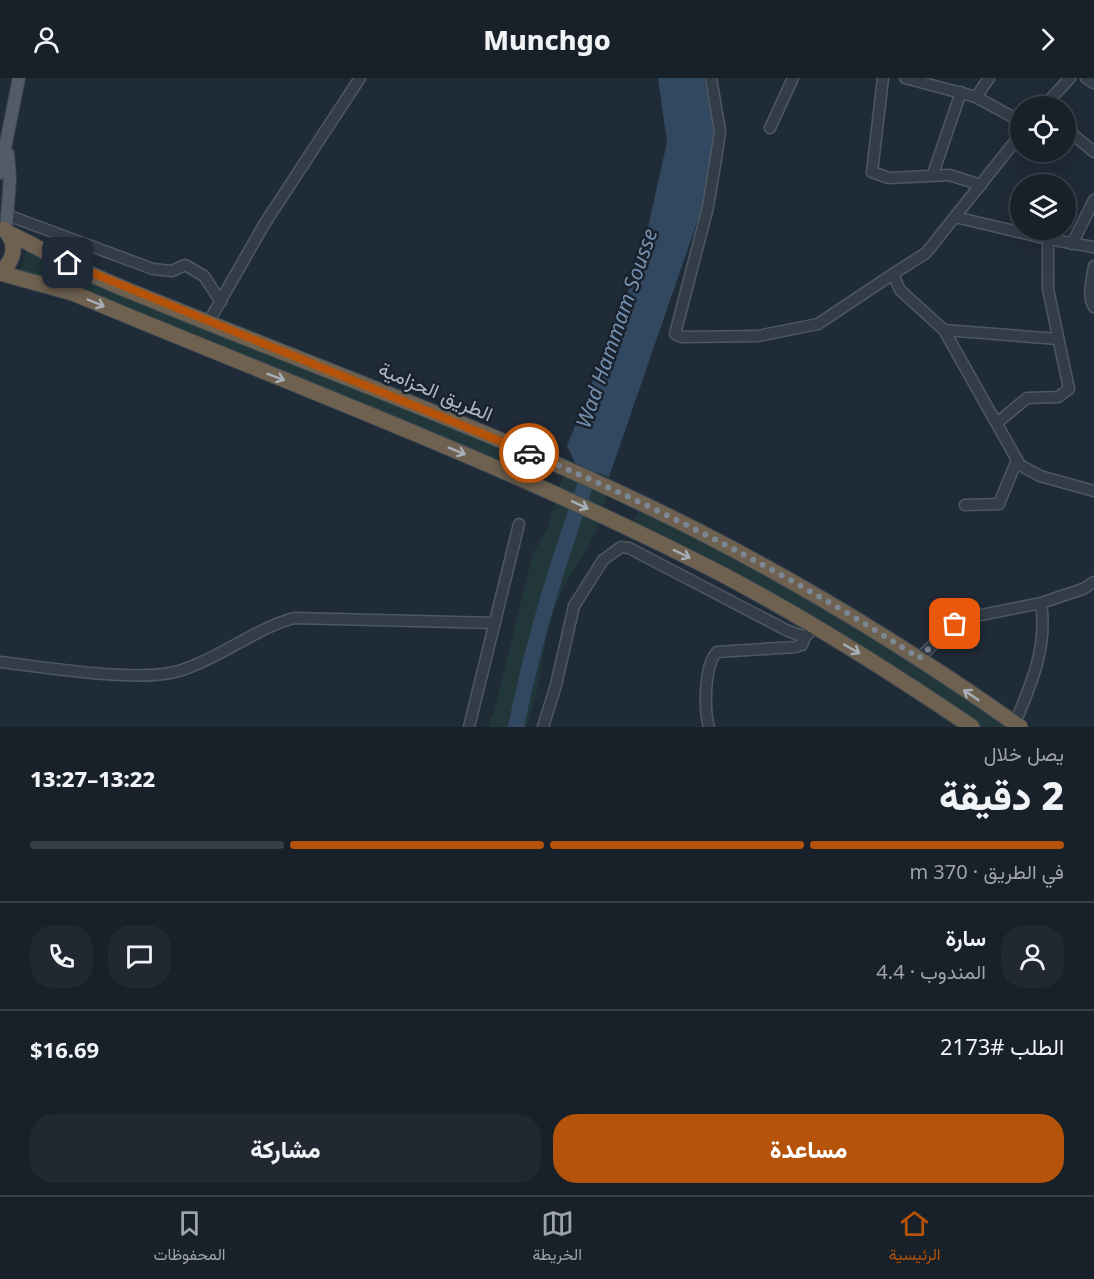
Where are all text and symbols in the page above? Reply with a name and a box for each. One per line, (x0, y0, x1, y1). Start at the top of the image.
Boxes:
text: Munchgo (483, 21, 611, 58)
icon: person (30, 23, 63, 56)
icon: forward (1031, 23, 1064, 56)
map controls (1010, 96, 1076, 240)
button: locate (1010, 96, 1076, 162)
button: layers (1010, 174, 1076, 240)
water label: Wad Hammam Sousse (569, 225, 663, 431)
pin (42, 237, 93, 288)
icon: home (51, 246, 84, 279)
one-way arrow (86, 298, 104, 309)
street label: الطريق الحزامية (375, 355, 497, 427)
one-way arrow (266, 372, 285, 383)
courier (499, 423, 559, 483)
icon: car (513, 437, 546, 470)
one-way arrow (447, 446, 465, 457)
one-way arrow (570, 500, 588, 512)
one-way arrow (672, 548, 690, 560)
pin (929, 598, 980, 649)
icon: bag (938, 607, 971, 640)
one-way arrow (843, 643, 860, 655)
one-way arrow (963, 689, 980, 701)
text: يصل خلال (984, 740, 1064, 767)
text: 13:22–13:27 (30, 763, 155, 793)
text: 2 دقيقة (939, 768, 1064, 821)
text: في الطريق · 370 m (909, 858, 1064, 885)
text: سارة (945, 922, 986, 952)
button: phone (30, 925, 93, 988)
button: chat (108, 925, 171, 988)
button: person (1001, 925, 1064, 988)
text: المندوب · 4.4 (876, 958, 986, 985)
text: الطلب #2173 (940, 1031, 1064, 1061)
text: $16.69 (30, 1034, 99, 1064)
button: مشاركة (30, 1114, 541, 1183)
button: مساعدة (553, 1114, 1064, 1183)
tab: المحفوظات (153, 1207, 226, 1269)
tab: الخريطة (532, 1207, 582, 1269)
tab: الرئيسية (889, 1207, 941, 1269)

